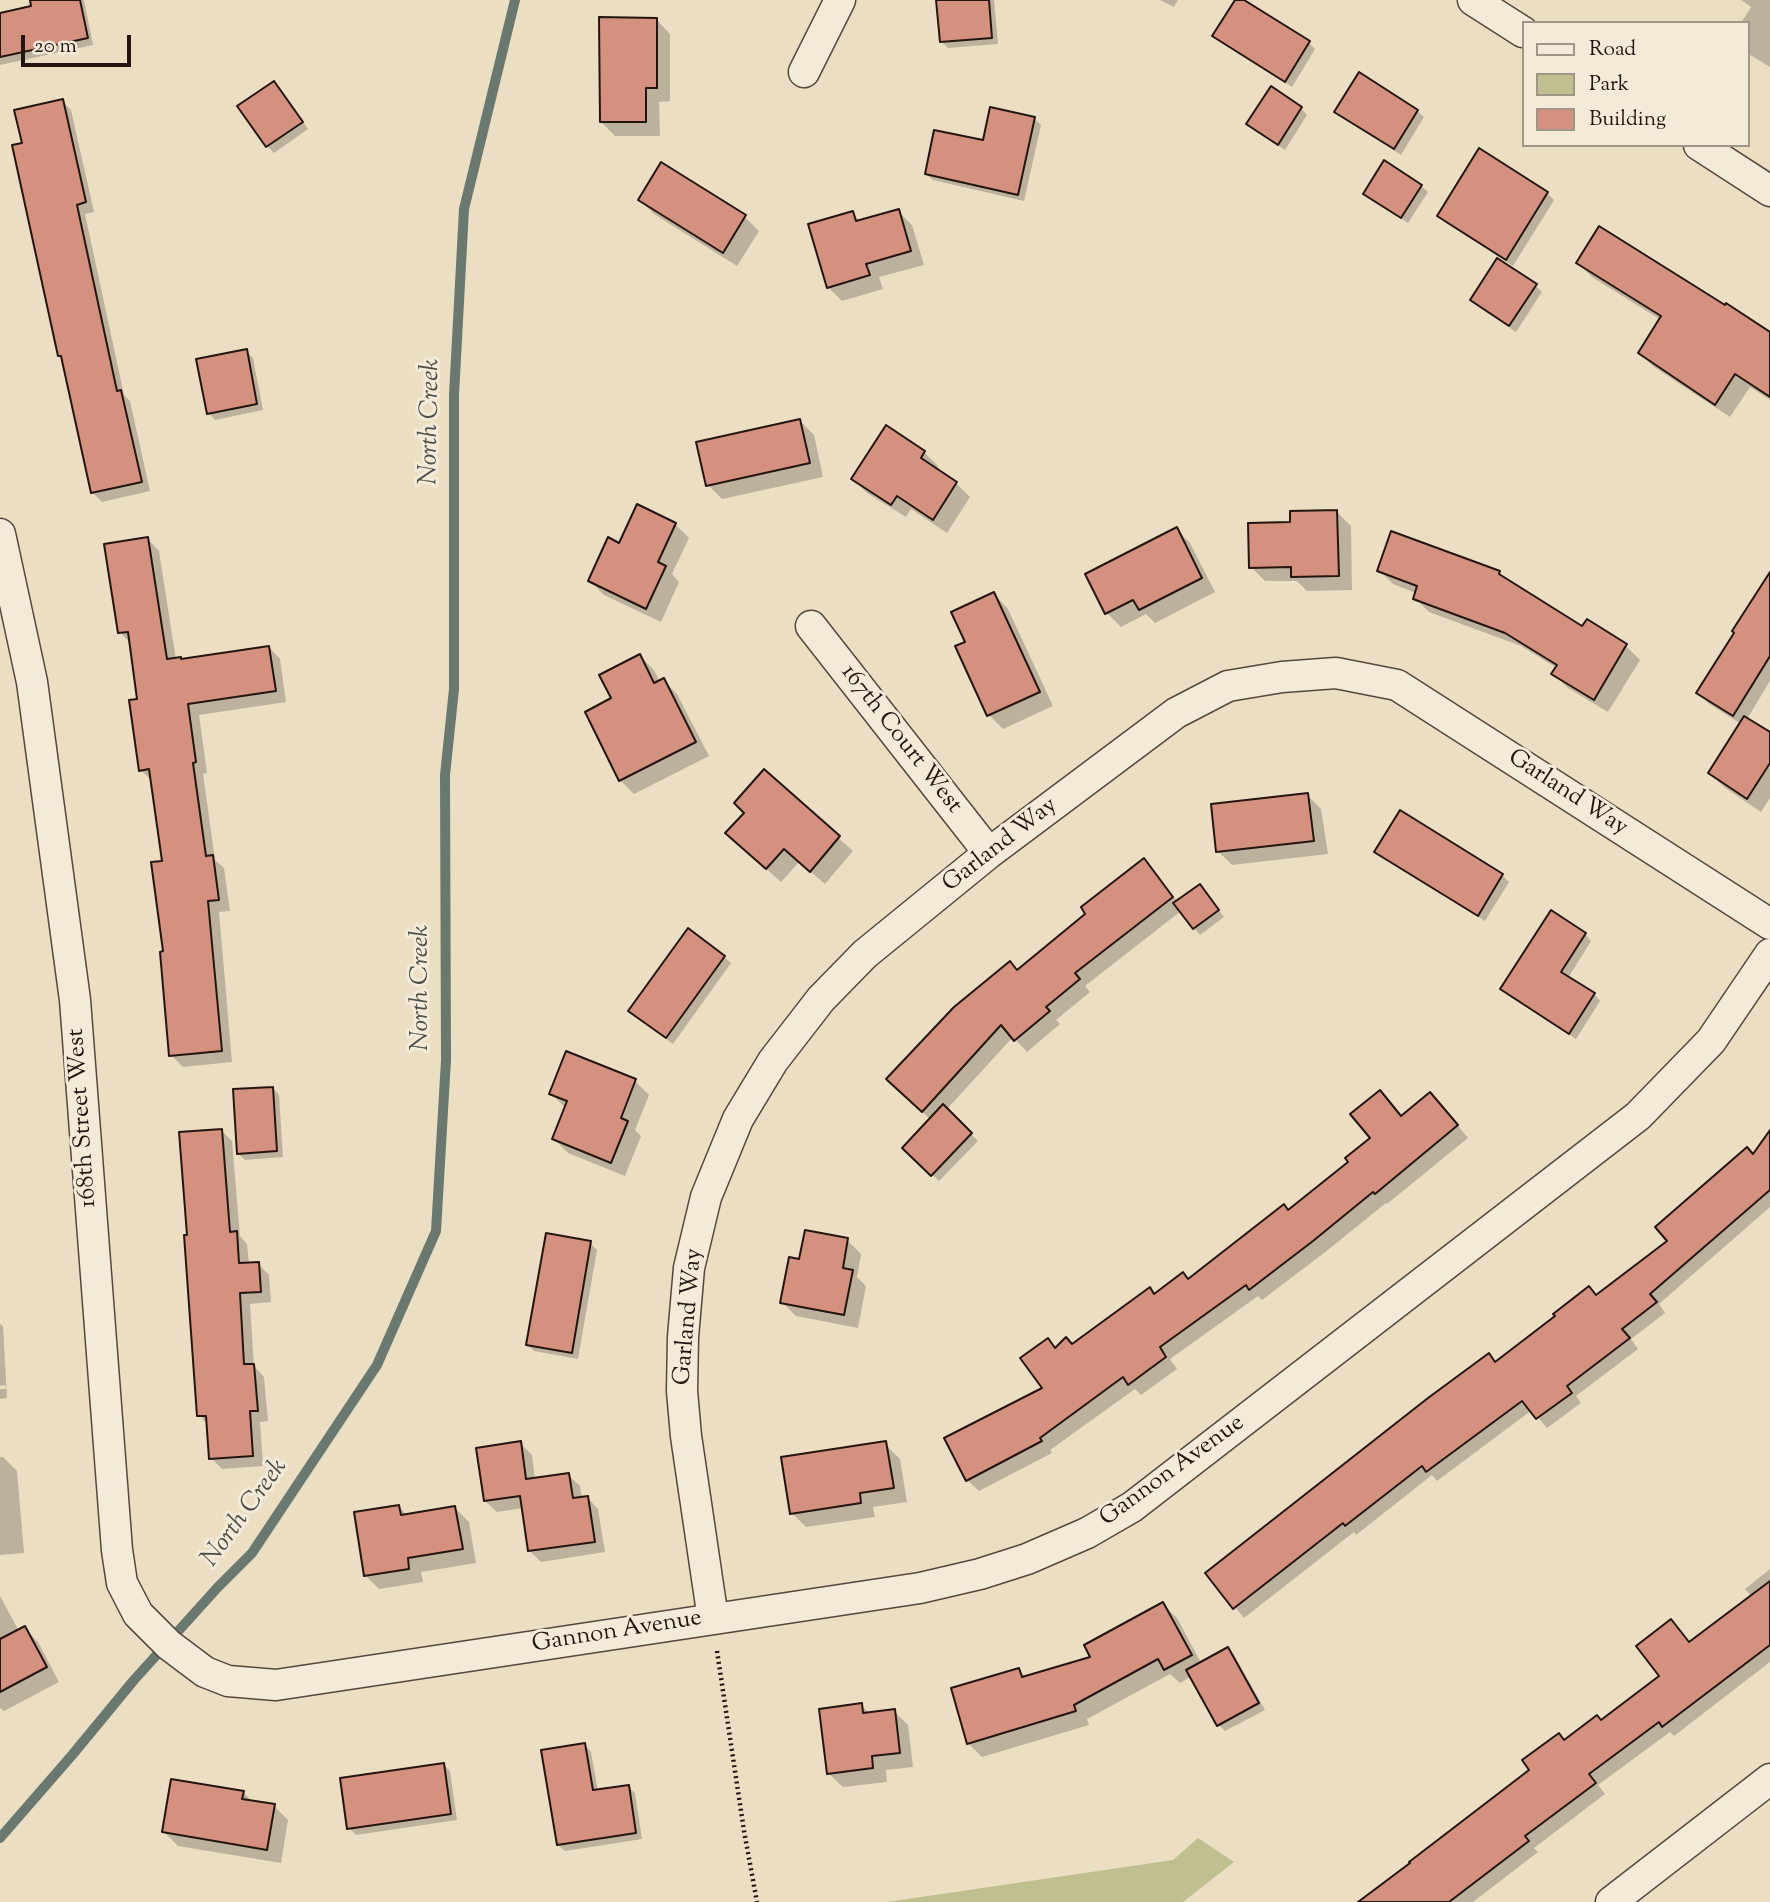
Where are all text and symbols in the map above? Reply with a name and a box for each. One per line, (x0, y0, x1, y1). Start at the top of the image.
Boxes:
scale bar (24, 21, 135, 65)
legend (1522, 21, 1749, 147)
text: 20 m (34, 32, 77, 62)
text: Road (1589, 35, 1636, 65)
text: Park (1589, 70, 1629, 100)
text: Building (1589, 105, 1666, 135)
water label: North Creek (415, 359, 449, 485)
street label: 167th Court West (833, 660, 967, 820)
street label: Garland Way (1501, 744, 1633, 844)
street label: Garland Way (938, 792, 1064, 900)
water label: North Creek (407, 925, 439, 1051)
street label: 168th Street West (63, 1027, 105, 1209)
street label: Garland Way (670, 1247, 710, 1387)
street label: Gannon Avenue (1095, 1410, 1251, 1534)
water label: North Creek (196, 1454, 296, 1574)
street label: Gannon Avenue (530, 1605, 704, 1661)

